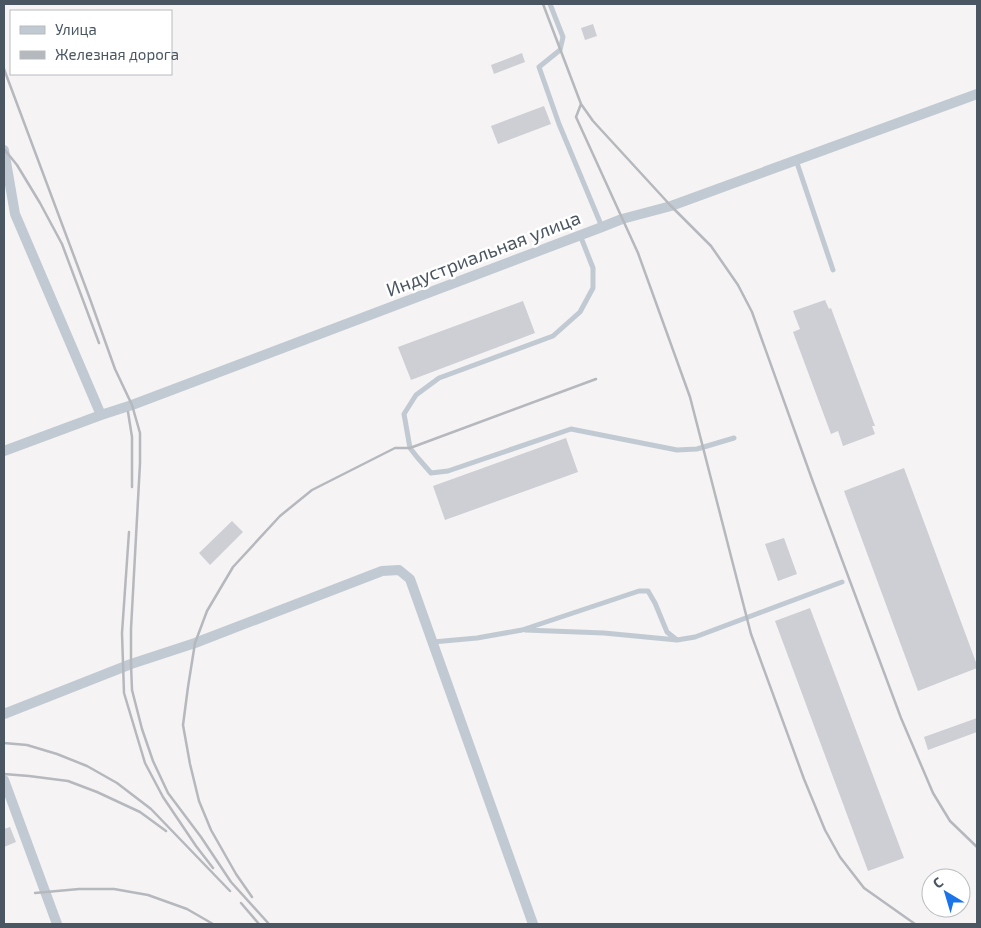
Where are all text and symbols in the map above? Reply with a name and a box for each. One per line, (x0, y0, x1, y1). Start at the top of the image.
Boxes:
legend (10, 10, 172, 75)
text: Улица (55, 20, 97, 38)
text: Железная дорога (55, 45, 179, 63)
street label: Индустриальная улица (383, 205, 584, 302)
north arrow (921, 868, 971, 918)
text: С (929, 873, 946, 892)

